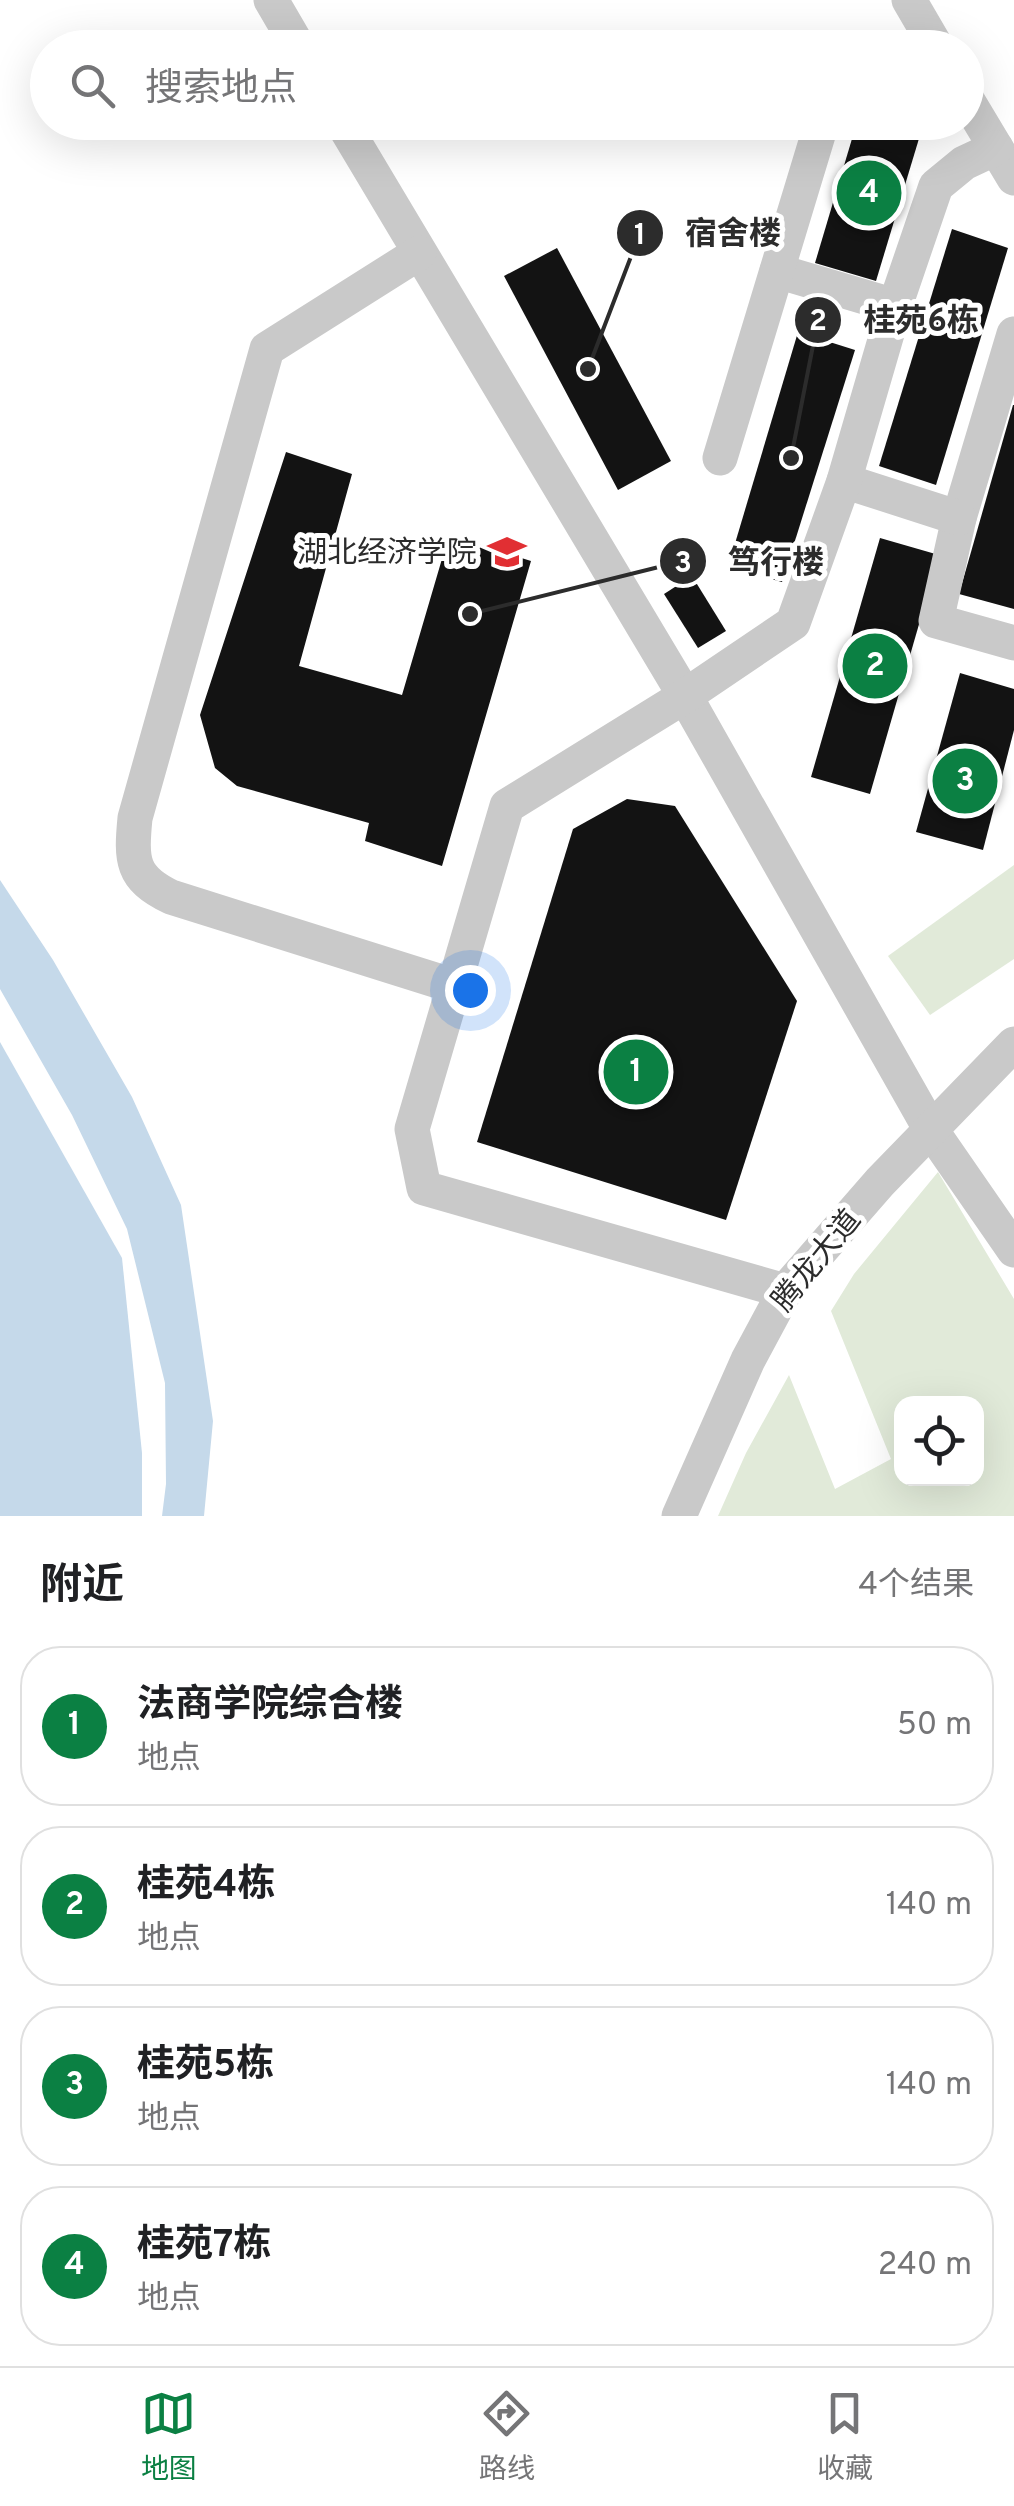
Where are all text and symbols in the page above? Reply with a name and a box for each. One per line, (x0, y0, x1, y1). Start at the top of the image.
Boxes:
search box (30, 30, 984, 140)
icon: search (65, 58, 120, 113)
text: 搜索地点 (145, 66, 297, 115)
pin: 4 (836, 156, 902, 230)
callout: 宿舍楼 (615, 202, 801, 264)
text: 宿舍楼 (685, 216, 781, 256)
text: 1 (634, 218, 646, 255)
callout: 桂苑6栋 (793, 289, 999, 351)
text: 桂苑6栋 (863, 303, 979, 343)
text: 2 (809, 304, 827, 341)
callout: 笃行楼 (658, 530, 844, 592)
school or university icon: 湖北经济学院 (486, 531, 528, 573)
place label: 湖北经济学院 (297, 536, 477, 573)
text: 笃行楼 (728, 545, 824, 585)
text: 3 (674, 546, 692, 583)
pin: 2 (842, 628, 908, 704)
pin: 3 (932, 744, 998, 818)
your location (445, 965, 496, 1016)
pin: 1 (604, 1034, 668, 1110)
street label: 腾龙大道 (766, 1203, 870, 1320)
map controls (894, 1396, 984, 1486)
button: locate (894, 1396, 984, 1486)
text: 附近 (40, 1561, 124, 1614)
text: 4个结果 (858, 1566, 974, 1606)
text: 法商学院综合楼 (137, 1682, 403, 1731)
text: 1 (68, 1706, 81, 1746)
text: 50 m (897, 1706, 972, 1746)
text: 地点 (137, 1740, 201, 1780)
text: 桂苑4栋 (137, 1862, 275, 1911)
text: 2 (65, 1886, 84, 1926)
text: 140 m (886, 1886, 972, 1926)
text: 地点 (137, 1920, 201, 1960)
text: 桂苑5栋 (137, 2042, 274, 2091)
text: 3 (65, 2066, 84, 2106)
text: 140 m (886, 2066, 972, 2106)
text: 地点 (137, 2100, 201, 2140)
text: 桂苑7栋 (137, 2222, 271, 2271)
text: 4 (64, 2246, 85, 2286)
text: 240 m (878, 2246, 972, 2286)
text: 地点 (137, 2280, 201, 2320)
tab: 地图 (141, 2386, 197, 2489)
tab: 路线 (479, 2386, 535, 2489)
tab: 收藏 (817, 2386, 873, 2489)

